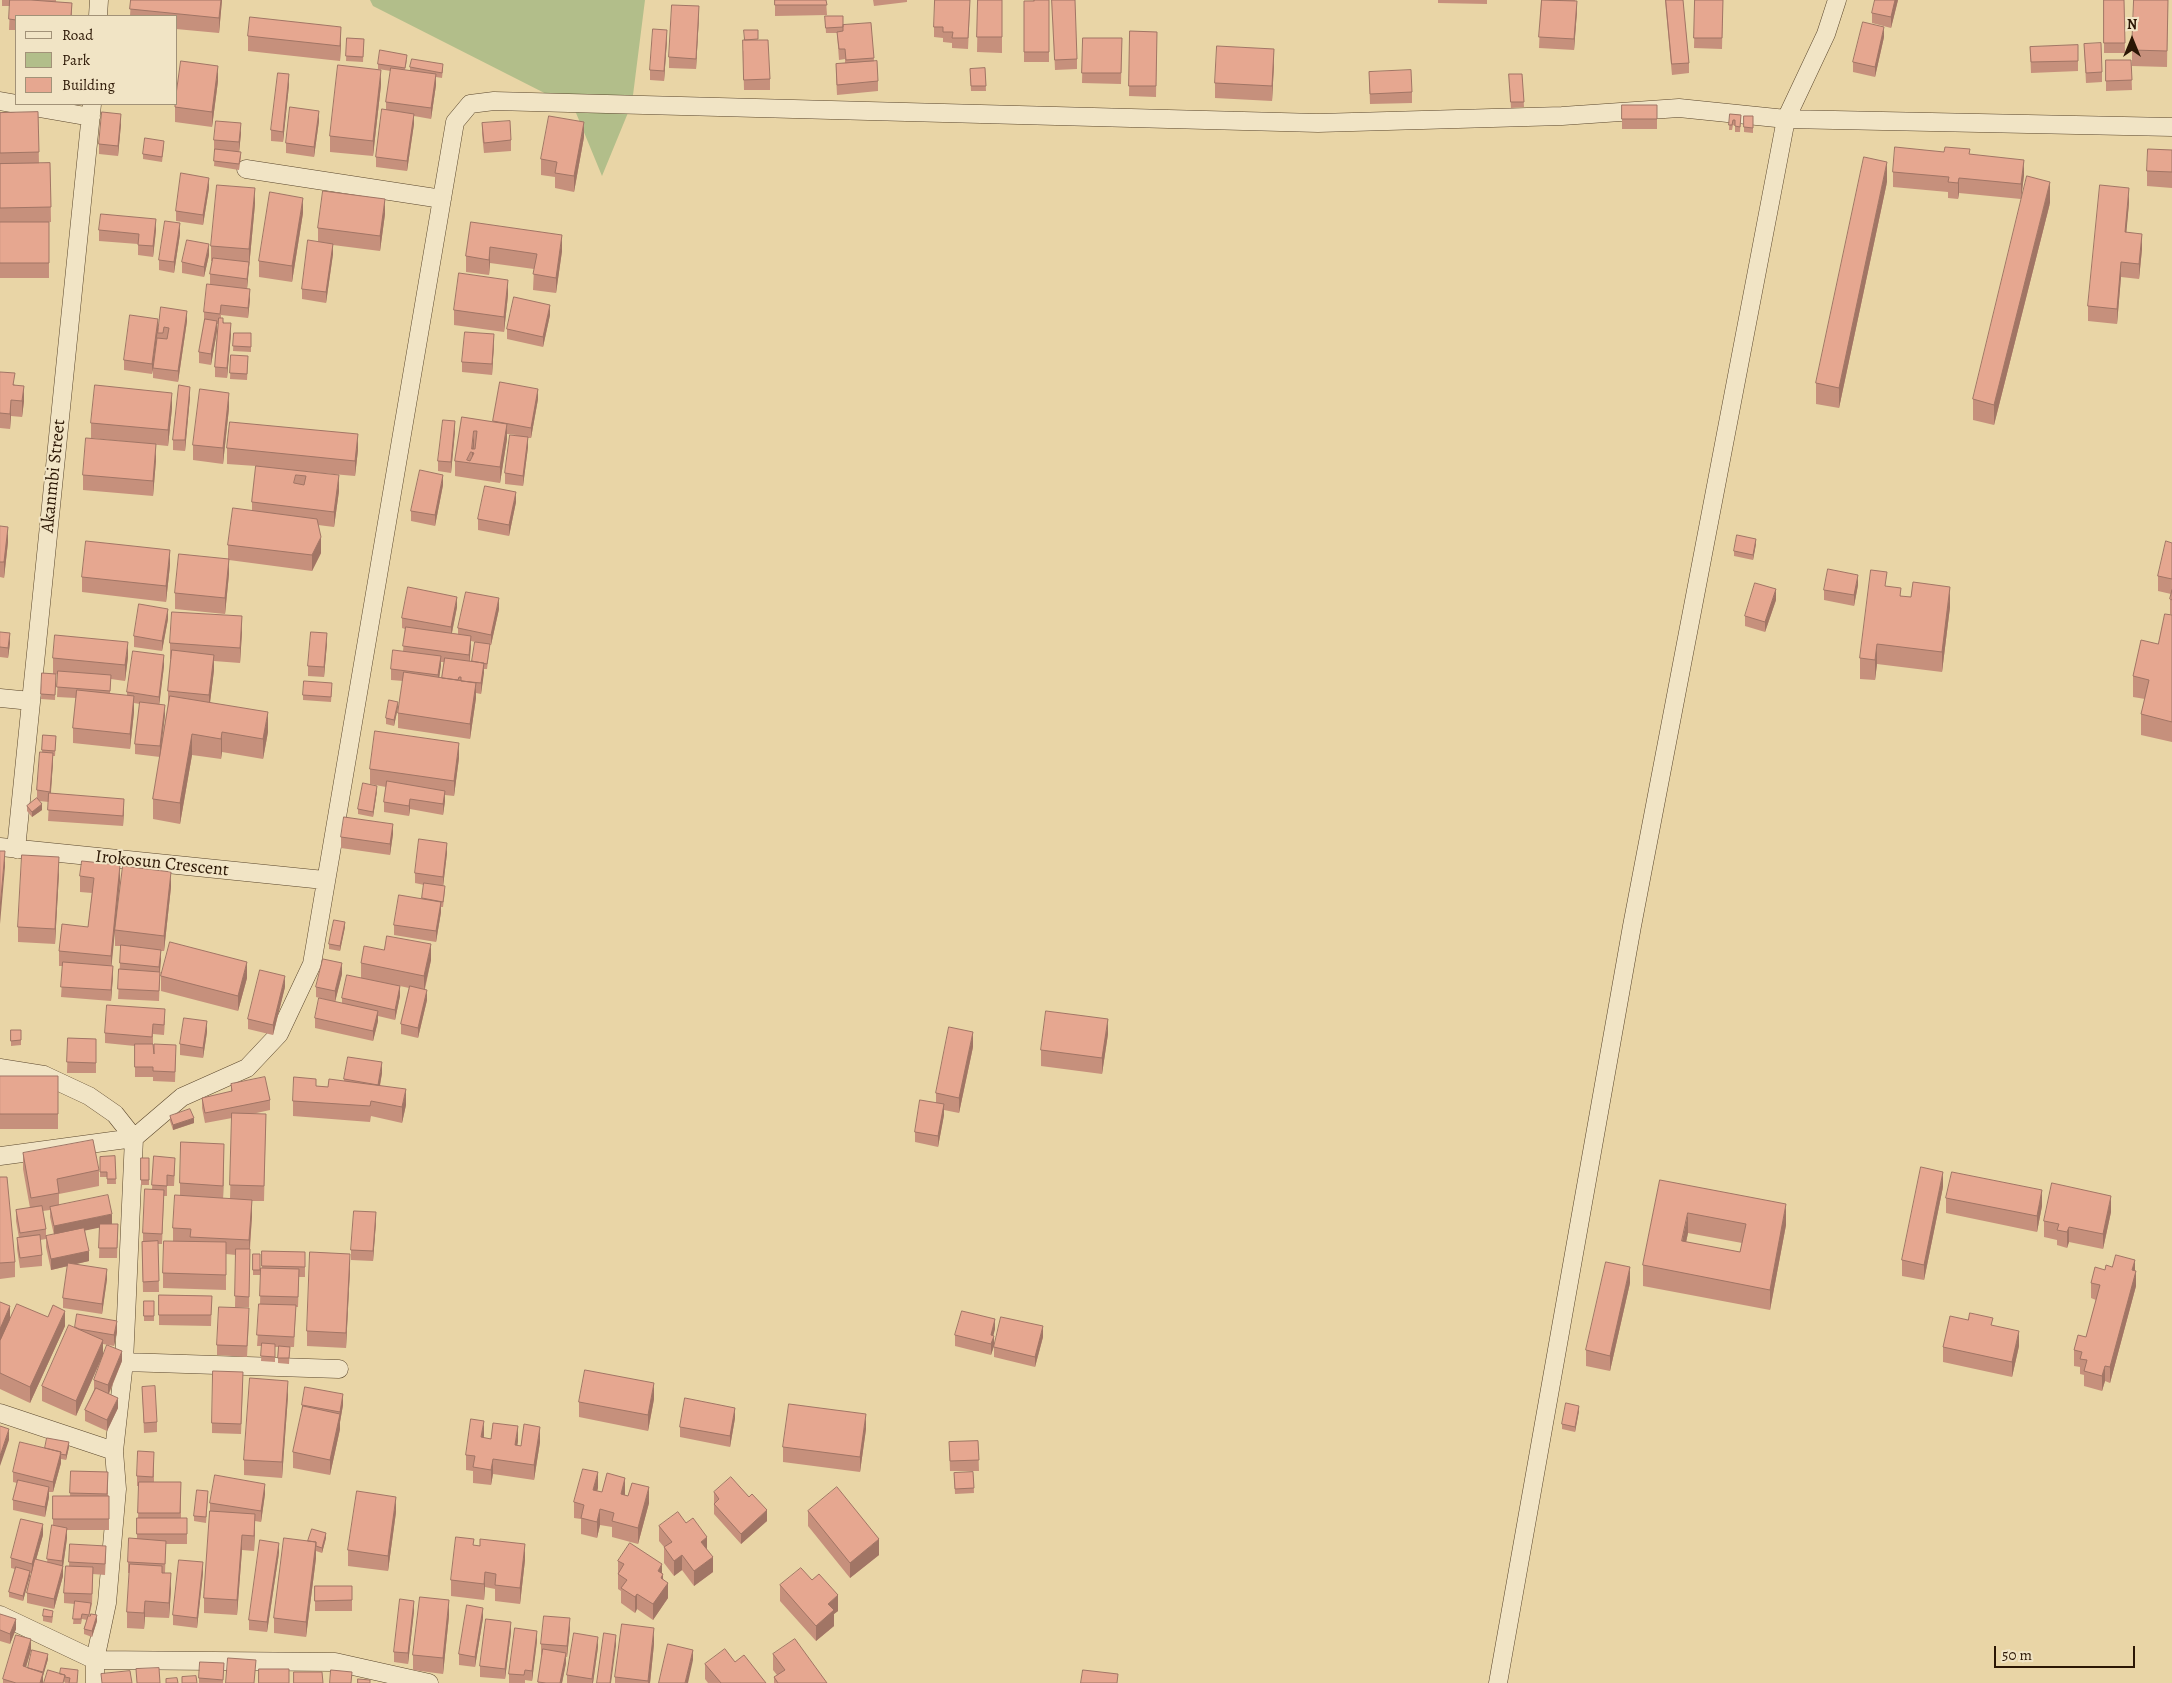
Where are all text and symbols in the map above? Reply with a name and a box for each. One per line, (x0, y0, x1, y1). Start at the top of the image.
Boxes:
legend (15, 15, 178, 105)
north arrow (2107, 15, 2157, 65)
text: N (2127, 15, 2137, 34)
text: Road (62, 25, 93, 45)
text: Park (62, 50, 90, 70)
text: Building (62, 75, 115, 95)
street label: Akanmbi Street (37, 418, 71, 534)
street label: Irokosun Crescent (94, 846, 230, 882)
scale bar (1997, 1636, 2138, 1668)
text: 50 m (2002, 1645, 2032, 1665)

